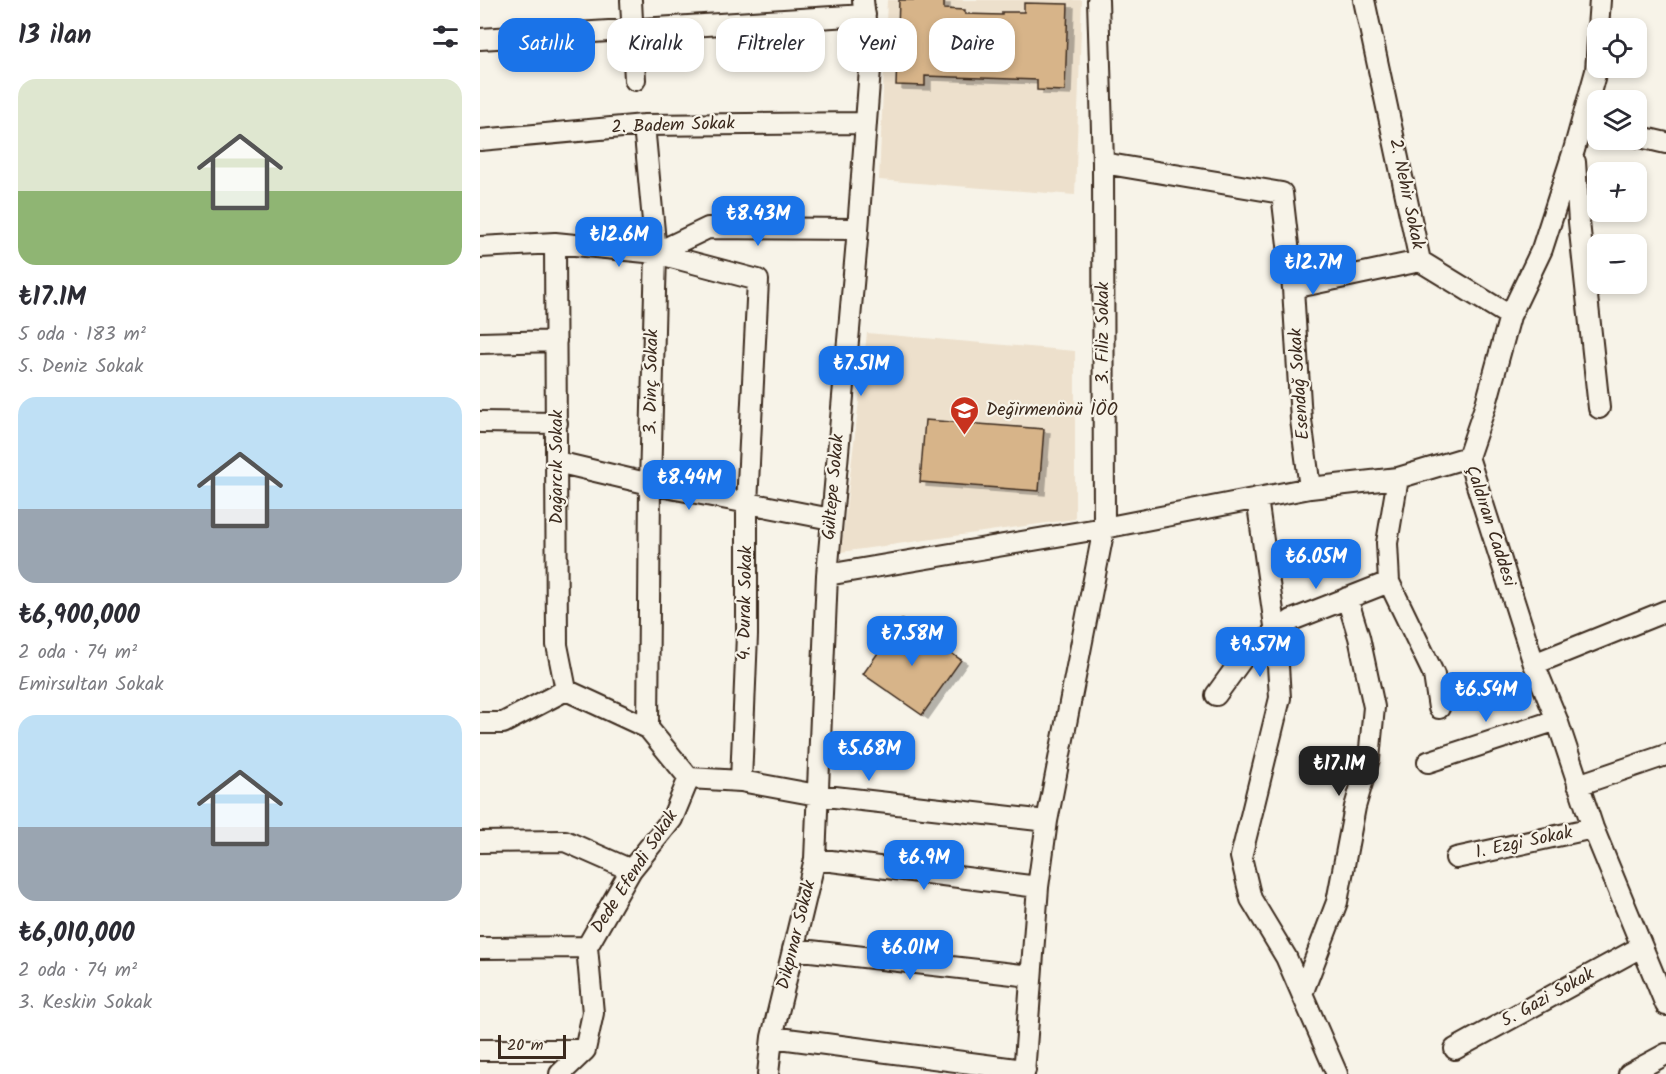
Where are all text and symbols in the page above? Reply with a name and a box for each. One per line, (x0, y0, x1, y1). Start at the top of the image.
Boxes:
text: 13 ilan (18, 15, 91, 57)
chip: Satılık (498, 18, 595, 72)
chip: Kiralık (607, 18, 704, 72)
chip: Filtreler (716, 18, 825, 72)
chip: Yeni (837, 18, 917, 72)
chip: Daire (929, 18, 1015, 72)
map controls (1587, 18, 1647, 294)
button: locate (1587, 18, 1647, 78)
icon: filters (429, 20, 462, 53)
button: layers (1587, 90, 1647, 150)
street label: 2. Badem Sokak (611, 109, 736, 143)
icon: home (186, 118, 294, 226)
street label: 2. Nehir Sokak (1380, 136, 1432, 253)
button: + (1587, 162, 1647, 222)
pin: ₺8.43M (709, 196, 807, 247)
text: ₺8.43M (726, 199, 790, 231)
pin: ₺12.6M (570, 217, 668, 268)
text: ₺12.6M (589, 220, 649, 252)
button: − (1587, 234, 1647, 294)
pin: ₺12.7M (1264, 245, 1362, 296)
text: ₺12.7M (1284, 248, 1342, 280)
text: ₺17.1M (18, 277, 86, 319)
street label: 3. Filiz Sokak (1089, 281, 1118, 384)
text: 5 oda · 183 m² (18, 319, 146, 351)
street label: Esendağ Sokak (1282, 327, 1318, 441)
street label: 3. Dinç Sokak (637, 328, 667, 435)
pin: ₺7.51M (812, 346, 910, 397)
text: ₺7.51M (833, 349, 889, 381)
text: 5. Deniz Sokak (18, 351, 143, 383)
school or university icon: Değirmenönü İÖO (949, 394, 981, 436)
place label: Değirmenönü İÖO (986, 396, 1118, 425)
street label: Dağarcık Sokak (543, 409, 572, 524)
street label: Gültepe Sokak (815, 432, 853, 541)
icon: home (186, 436, 294, 544)
pin: ₺8.44M (640, 460, 738, 511)
street label: Çaldıran Caddesi (1457, 462, 1523, 591)
text: ₺8.44M (657, 463, 721, 495)
pin: ₺6.05M (1267, 539, 1365, 590)
text: ₺6.05M (1285, 542, 1347, 574)
street label: 4. Durak Sokak (731, 545, 762, 661)
text: ₺6,900,000 (18, 595, 140, 637)
pin: ₺7.58M (863, 616, 961, 667)
text: ₺7.58M (881, 619, 943, 651)
pin: ₺9.57M (1211, 627, 1309, 678)
text: ₺9.57M (1230, 630, 1290, 662)
text: 2 oda · 74 m² (18, 637, 137, 669)
text: Emirsultan Sokak (18, 669, 164, 701)
pin: ₺6.54M (1437, 672, 1535, 723)
text: ₺6.54M (1455, 675, 1517, 707)
pin: ₺5.68M (820, 731, 918, 782)
text: ₺5.68M (837, 734, 901, 766)
pin: ₺17.1M (1290, 746, 1388, 797)
text: ₺17.1M (1313, 749, 1365, 781)
icon: home (186, 754, 294, 862)
street label: Dede Efendi Sokak (584, 804, 686, 940)
street label: 1. Ezgi Sokak (1473, 818, 1576, 867)
pin: ₺6.9M (882, 840, 966, 891)
text: ₺6.9M (898, 843, 950, 875)
street label: Dikpınar Sokak (769, 877, 825, 993)
text: ₺6,010,000 (18, 913, 135, 955)
pin: ₺6.01M (861, 930, 959, 981)
text: ₺6.01M (881, 933, 939, 965)
text: 2 oda · 74 m² (18, 955, 137, 987)
street label: 5. Gazi Sokak (1496, 960, 1601, 1036)
text: 3. Keskin Sokak (18, 987, 152, 1019)
scale bar (498, 1032, 566, 1060)
text: 20 m (507, 1033, 543, 1058)

